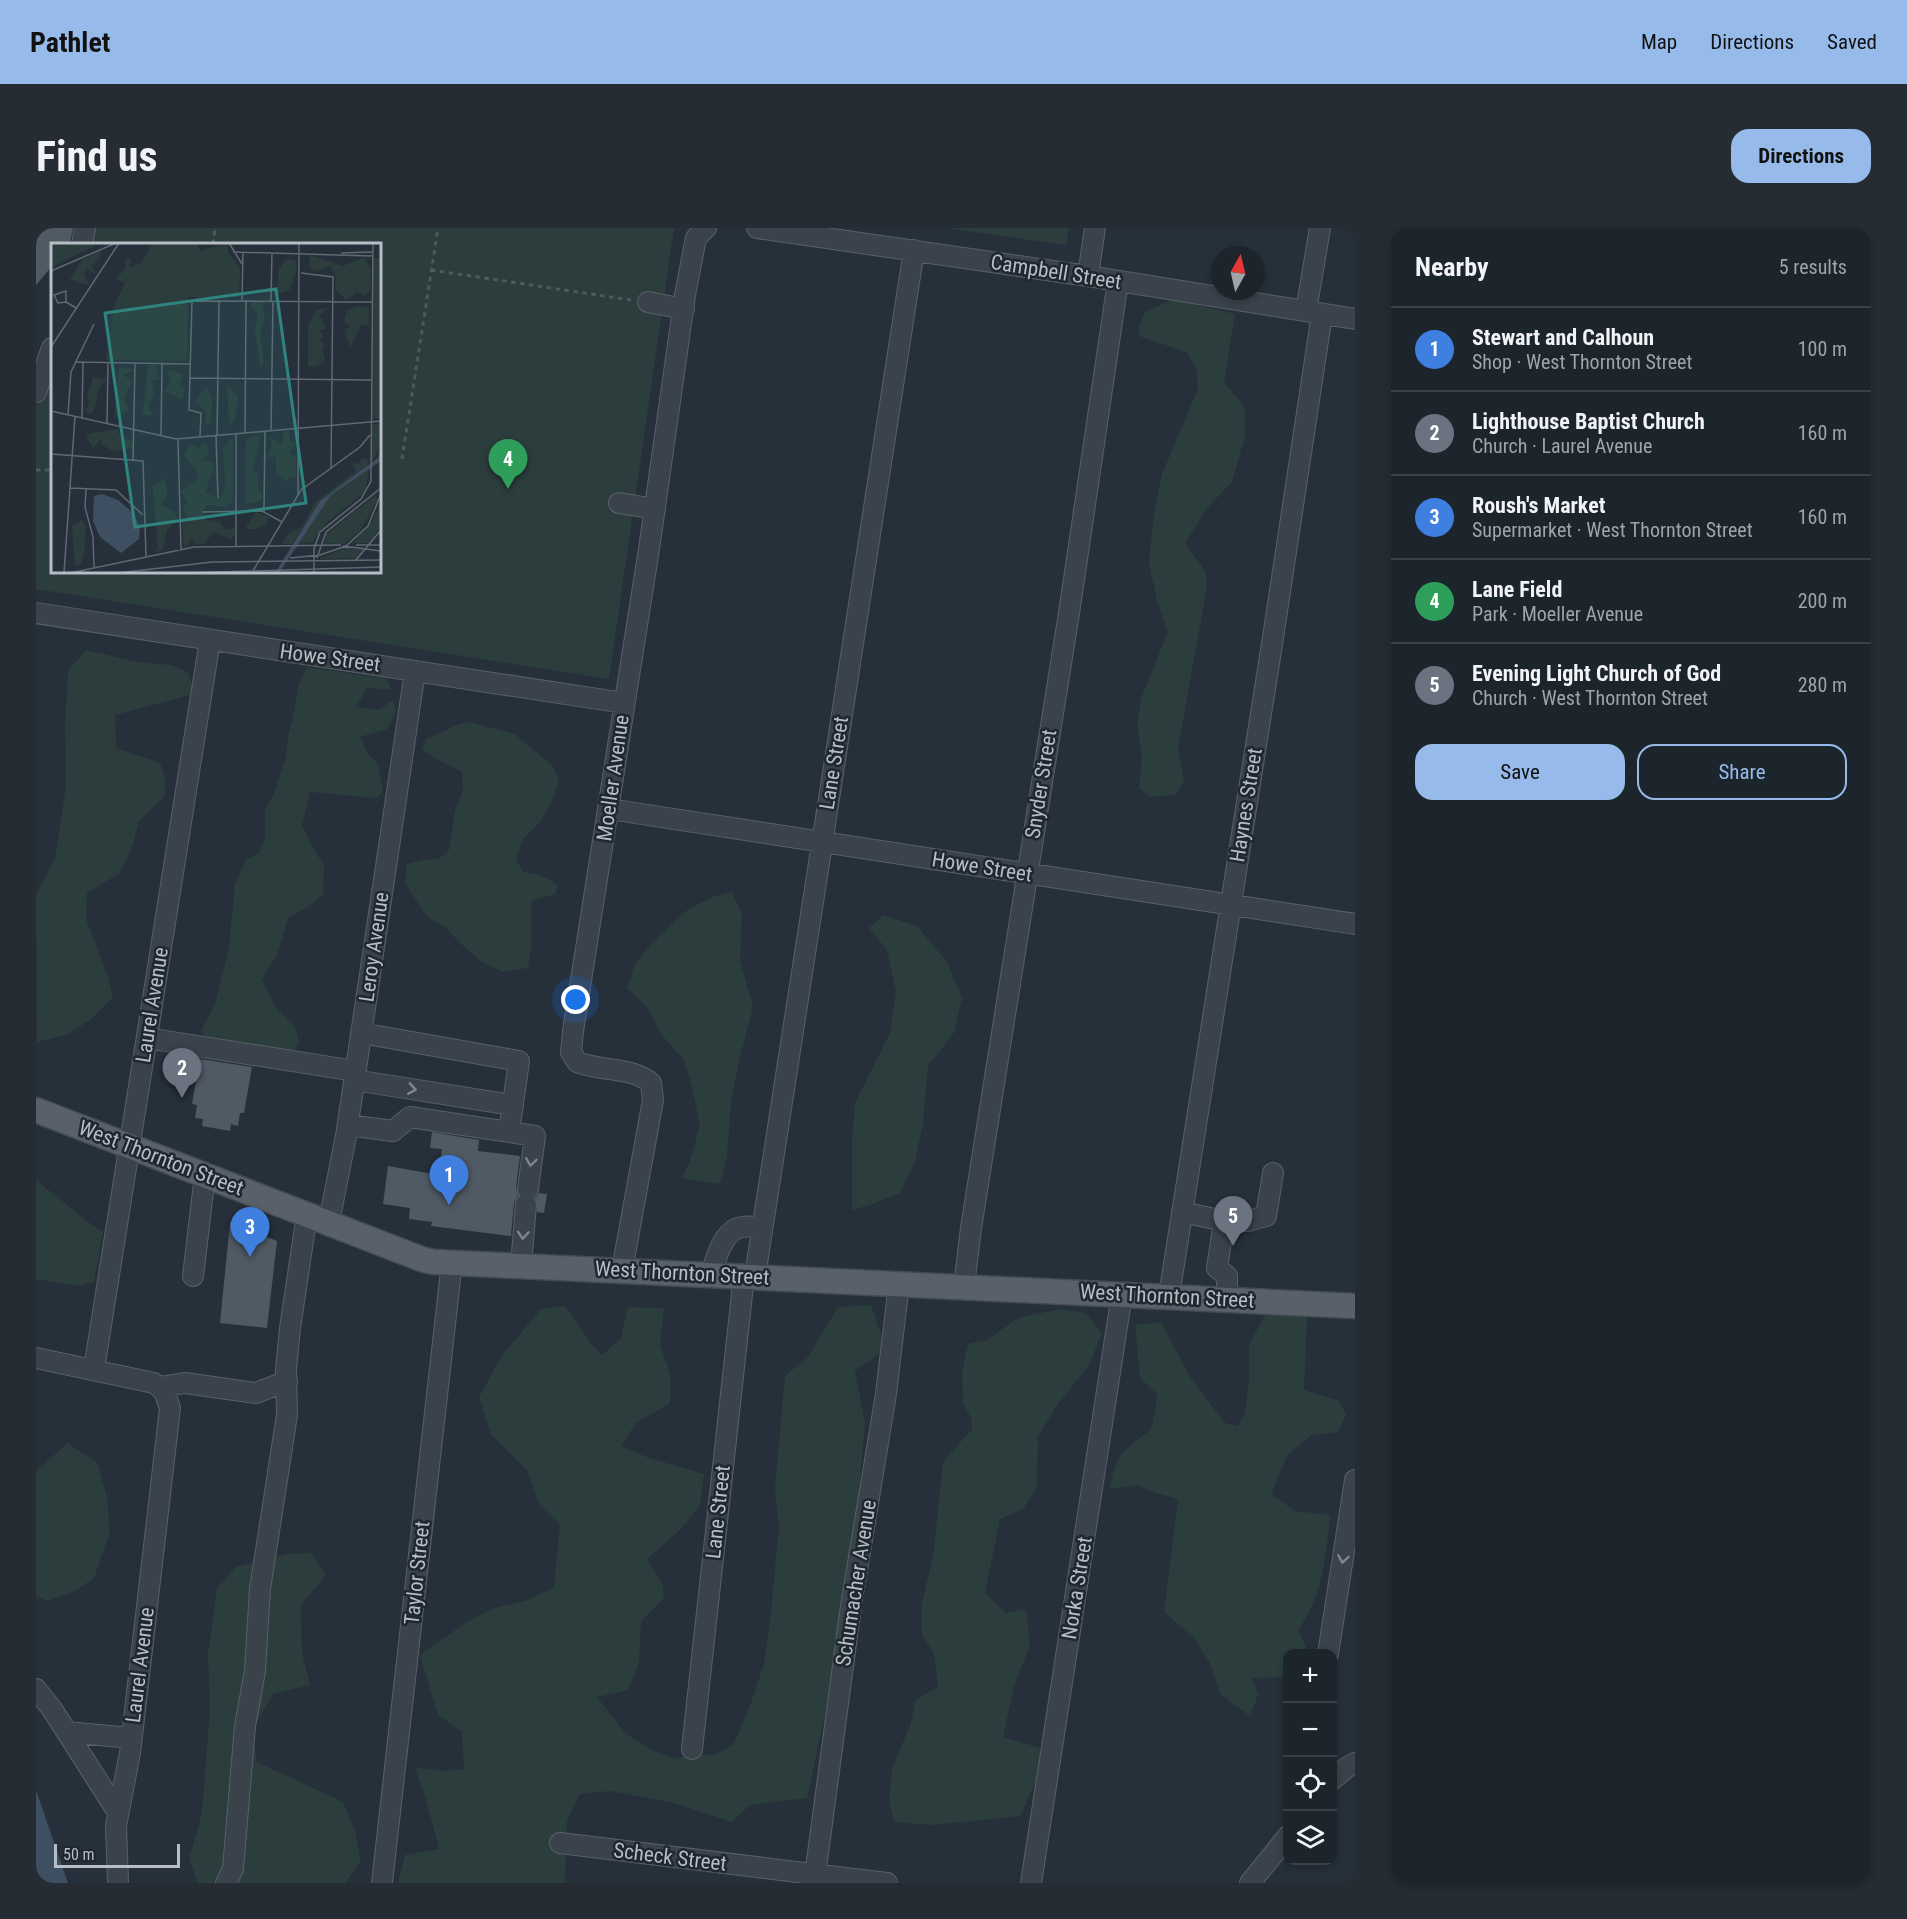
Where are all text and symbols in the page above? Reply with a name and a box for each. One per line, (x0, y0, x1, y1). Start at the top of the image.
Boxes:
text: Pathlet (30, 26, 110, 59)
text: Map (1641, 30, 1677, 54)
text: Directions (1710, 30, 1794, 54)
text: Saved (1827, 30, 1877, 54)
button: Directions (1731, 129, 1871, 183)
text: Find us (36, 132, 157, 181)
inset map (51, 243, 381, 573)
north arrow (1211, 246, 1265, 300)
street label: Campbell Street (989, 250, 1123, 294)
text: Nearby (1415, 252, 1489, 282)
text: 5 results (1779, 255, 1847, 279)
text: Stewart and Calhoun (1472, 325, 1654, 350)
text: 1 (1429, 337, 1440, 361)
text: 100 m (1798, 337, 1847, 361)
text: Shop · West Thornton Street (1472, 350, 1692, 374)
text: Lighthouse Baptist Church (1472, 409, 1705, 434)
text: 2 (1429, 421, 1440, 445)
text: 160 m (1798, 421, 1847, 445)
text: Church · Laurel Avenue (1472, 434, 1652, 458)
pin: 4 (488, 440, 528, 489)
text: Roush's Market (1472, 493, 1605, 518)
text: 3 (1429, 505, 1440, 529)
text: 160 m (1798, 505, 1847, 529)
text: Supermarket · West Thornton Street (1472, 518, 1753, 542)
text: Lane Field (1472, 577, 1562, 602)
text: 4 (1429, 589, 1440, 613)
text: 200 m (1798, 589, 1847, 613)
text: Park · Moeller Avenue (1472, 602, 1643, 626)
street label: Howe Street (278, 639, 382, 677)
text: Evening Light Church of God (1472, 661, 1721, 686)
text: 5 (1429, 673, 1440, 697)
text: 280 m (1798, 673, 1847, 697)
text: Church · West Thornton Street (1472, 686, 1708, 710)
street label: Moeller Avenue (592, 713, 634, 843)
street label: Lane Street (815, 715, 853, 811)
street label: Snyder Street (1021, 728, 1061, 840)
button: Save (1415, 744, 1625, 800)
button: Share (1637, 744, 1847, 800)
street label: Haynes Street (1225, 746, 1267, 864)
street label: Howe Street (930, 847, 1034, 887)
street label: Leroy Avenue (354, 890, 394, 1003)
street label: Laurel Avenue (131, 946, 173, 1064)
your location (561, 985, 590, 1014)
pin: 2 (162, 1048, 202, 1098)
one-way arrow (407, 1083, 417, 1095)
street label: West Thornton Street (75, 1116, 247, 1200)
pin: 1 (430, 1156, 468, 1205)
one-way arrow (526, 1158, 538, 1167)
pin: 5 (1214, 1196, 1252, 1246)
pin: 3 (230, 1208, 270, 1257)
one-way arrow (517, 1231, 530, 1240)
street label: West Thornton Street (594, 1256, 770, 1290)
street label: West Thornton Street (1079, 1279, 1255, 1313)
street label: Lane Street (701, 1464, 735, 1560)
street label: Schumacher Avenue (831, 1498, 881, 1668)
street label: Taylor Street (400, 1520, 434, 1626)
street label: Norka Street (1057, 1535, 1097, 1641)
one-way arrow (1337, 1554, 1349, 1563)
street label: Laurel Avenue (121, 1606, 159, 1724)
map controls (1283, 1649, 1337, 1865)
button: + (1283, 1649, 1337, 1703)
button: − (1283, 1703, 1337, 1757)
button: locate (1283, 1757, 1337, 1811)
button: layers (1283, 1811, 1337, 1865)
street label: Scheck Street (612, 1838, 728, 1876)
scale bar (54, 1841, 180, 1868)
text: 50 m (63, 1845, 95, 1864)

